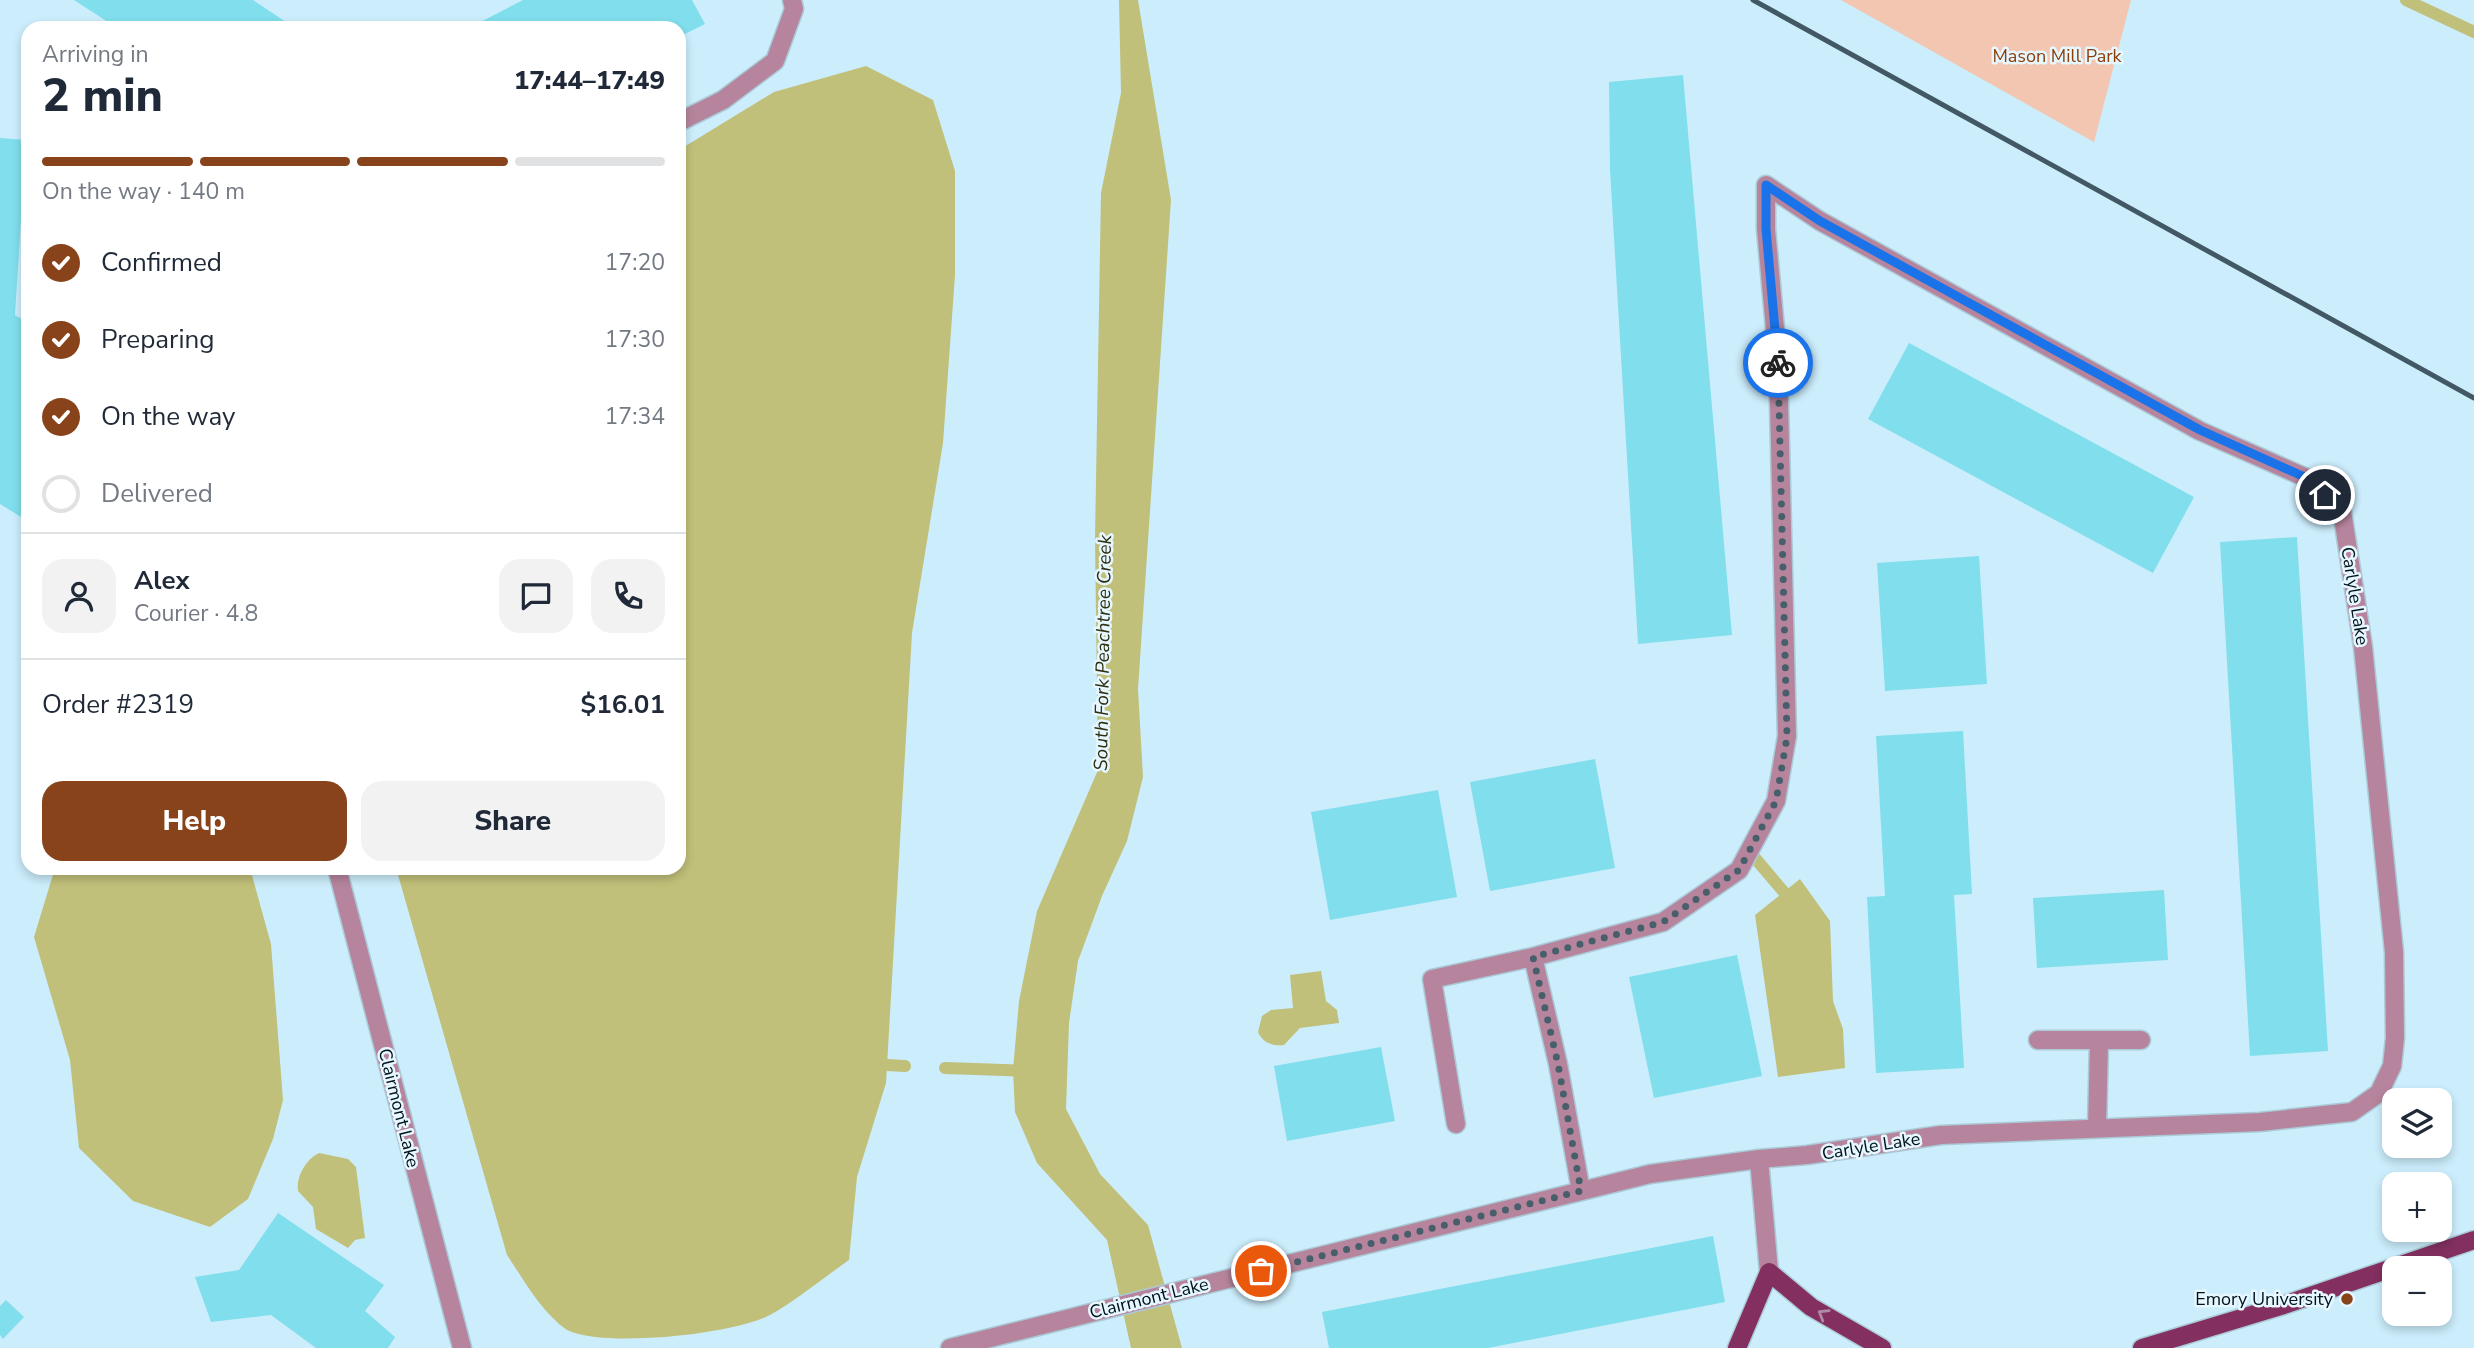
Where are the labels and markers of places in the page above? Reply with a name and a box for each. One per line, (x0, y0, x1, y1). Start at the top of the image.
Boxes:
pin (2295, 465, 2355, 525)
pin (1231, 1241, 1291, 1301)
place label: Emory University (2195, 1287, 2334, 1311)
marker: Emory University (2339, 1291, 2355, 1307)

